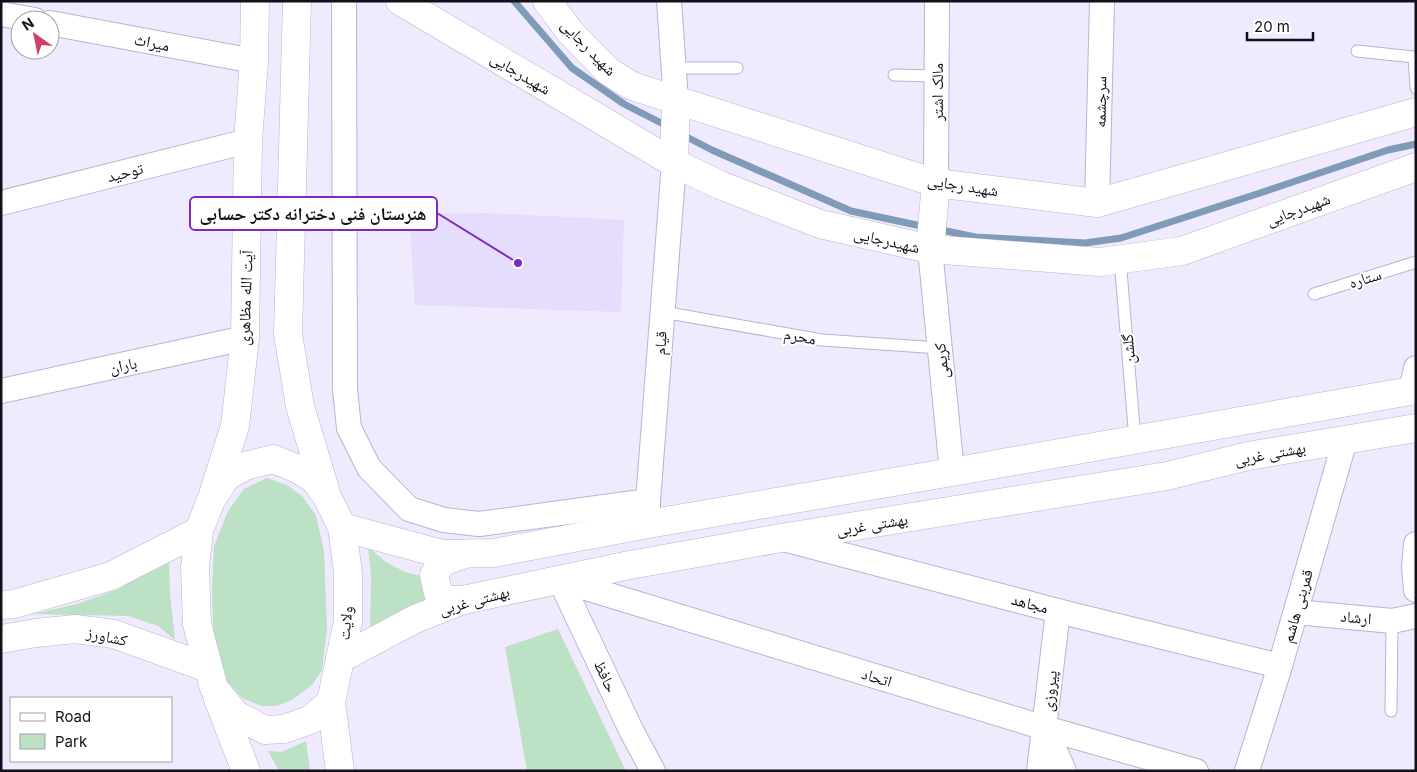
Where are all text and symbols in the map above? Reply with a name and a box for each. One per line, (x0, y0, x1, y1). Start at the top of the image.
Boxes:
north arrow (10, 10, 60, 60)
scale bar (1247, 10, 1313, 42)
text: N (19, 14, 37, 34)
street label: شهید رجایی (556, 14, 621, 80)
text: 20 m (1254, 17, 1290, 36)
street label: میراث (133, 29, 171, 55)
street label: شهیدرجایی (487, 47, 555, 100)
street label: مالک اشتر (927, 63, 947, 122)
street label: سرچشمه (1090, 76, 1110, 128)
street label: توحید (105, 158, 145, 186)
street label: شهید رجایی (926, 170, 1000, 201)
street label: شهیدرجایی (1263, 188, 1333, 231)
callout: هنرستان فنی دخترانه دکتر حسابی (190, 197, 437, 230)
text: هنرستان فنی دخترانه دکتر حسابی (200, 203, 426, 225)
street label: شهیدرجایی (852, 223, 922, 258)
street label: آیت الله مظاهری (233, 249, 258, 346)
street label: ستاره (1346, 264, 1384, 292)
street label: محرم (782, 323, 818, 350)
street label: قیام (649, 330, 672, 356)
street label: گلشن (1117, 332, 1140, 365)
street label: کریمی (929, 342, 954, 380)
street label: باران (107, 352, 139, 379)
street label: بهشتی غربی (1233, 437, 1308, 470)
street label: بهشتی غربی (835, 508, 909, 541)
street label: قمربنی هاشم (1277, 567, 1318, 645)
street label: بهشتی غربی (436, 581, 512, 620)
street label: مجاهد (1009, 588, 1051, 618)
street label: ولایت (333, 605, 357, 641)
street label: ارشاد (1340, 606, 1372, 628)
street label: کشاورز (84, 622, 130, 650)
street label: حافظ (590, 657, 622, 695)
street label: اتحاد (859, 663, 895, 691)
street label: پیروزی (1037, 669, 1062, 713)
legend (10, 697, 172, 762)
text: Road (55, 707, 91, 726)
text: Park (55, 732, 88, 751)

